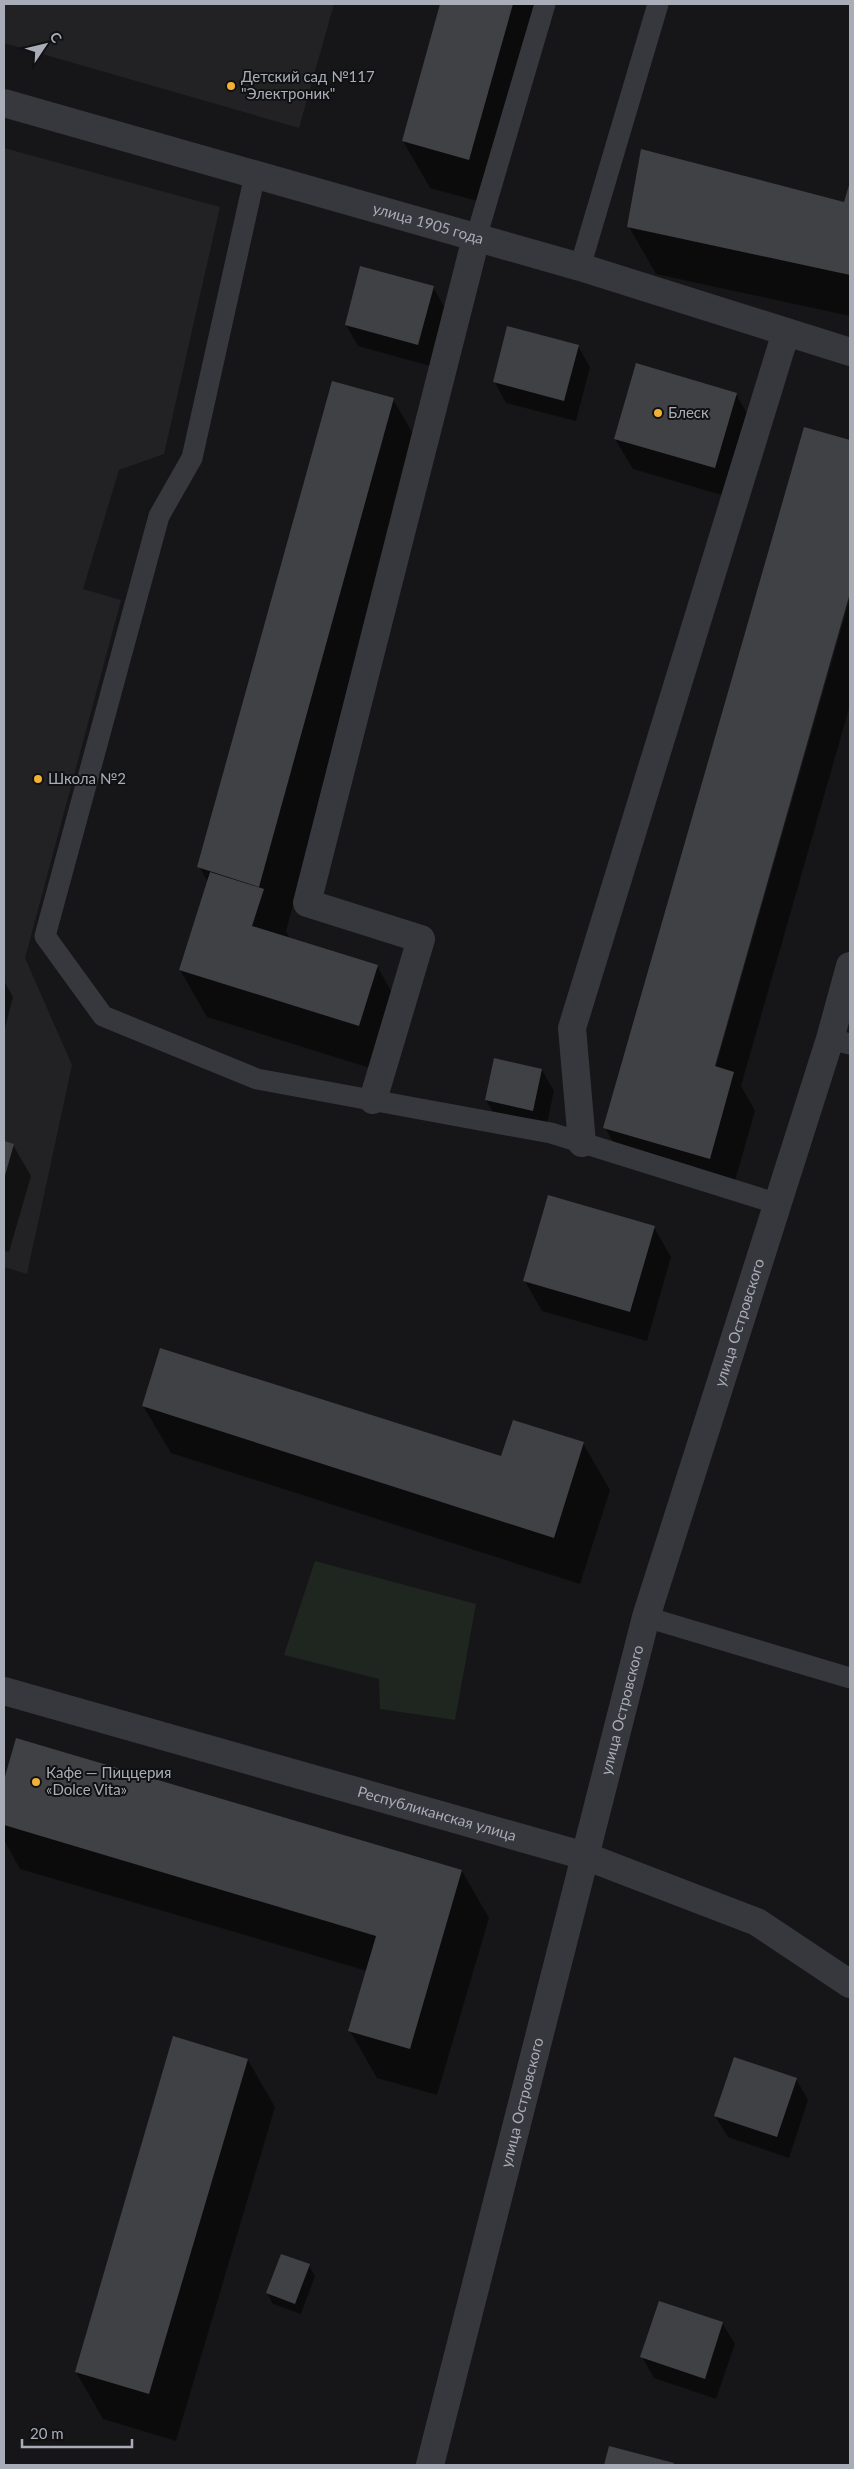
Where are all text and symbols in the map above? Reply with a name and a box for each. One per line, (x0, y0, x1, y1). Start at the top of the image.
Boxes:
north arrow (20, 20, 70, 70)
text: С (46, 29, 66, 47)
place label: Детский сад №117 "Электроник" (241, 67, 375, 102)
marker: Детский сад №117 "Электроник" (225, 80, 237, 92)
street label: улица 1905 года (371, 198, 486, 247)
place label: Блеск (668, 403, 709, 421)
marker: Блеск (652, 407, 664, 419)
place label: Школа №2 (48, 769, 126, 787)
marker: Школа №2 (32, 773, 44, 785)
street label: улица Островского (710, 1256, 768, 1389)
street label: улица Островского (596, 1643, 647, 1777)
place label: Кафе — Пиццерия «Dolce Vita» (46, 1763, 171, 1798)
marker: Кафе — Пиццерия «Dolce Vita» (30, 1776, 42, 1788)
street label: Республиканская улица (356, 1782, 519, 1844)
street label: улица Островского (496, 2035, 547, 2169)
scale bar (22, 2416, 132, 2448)
text: 20 m (30, 2424, 64, 2442)

